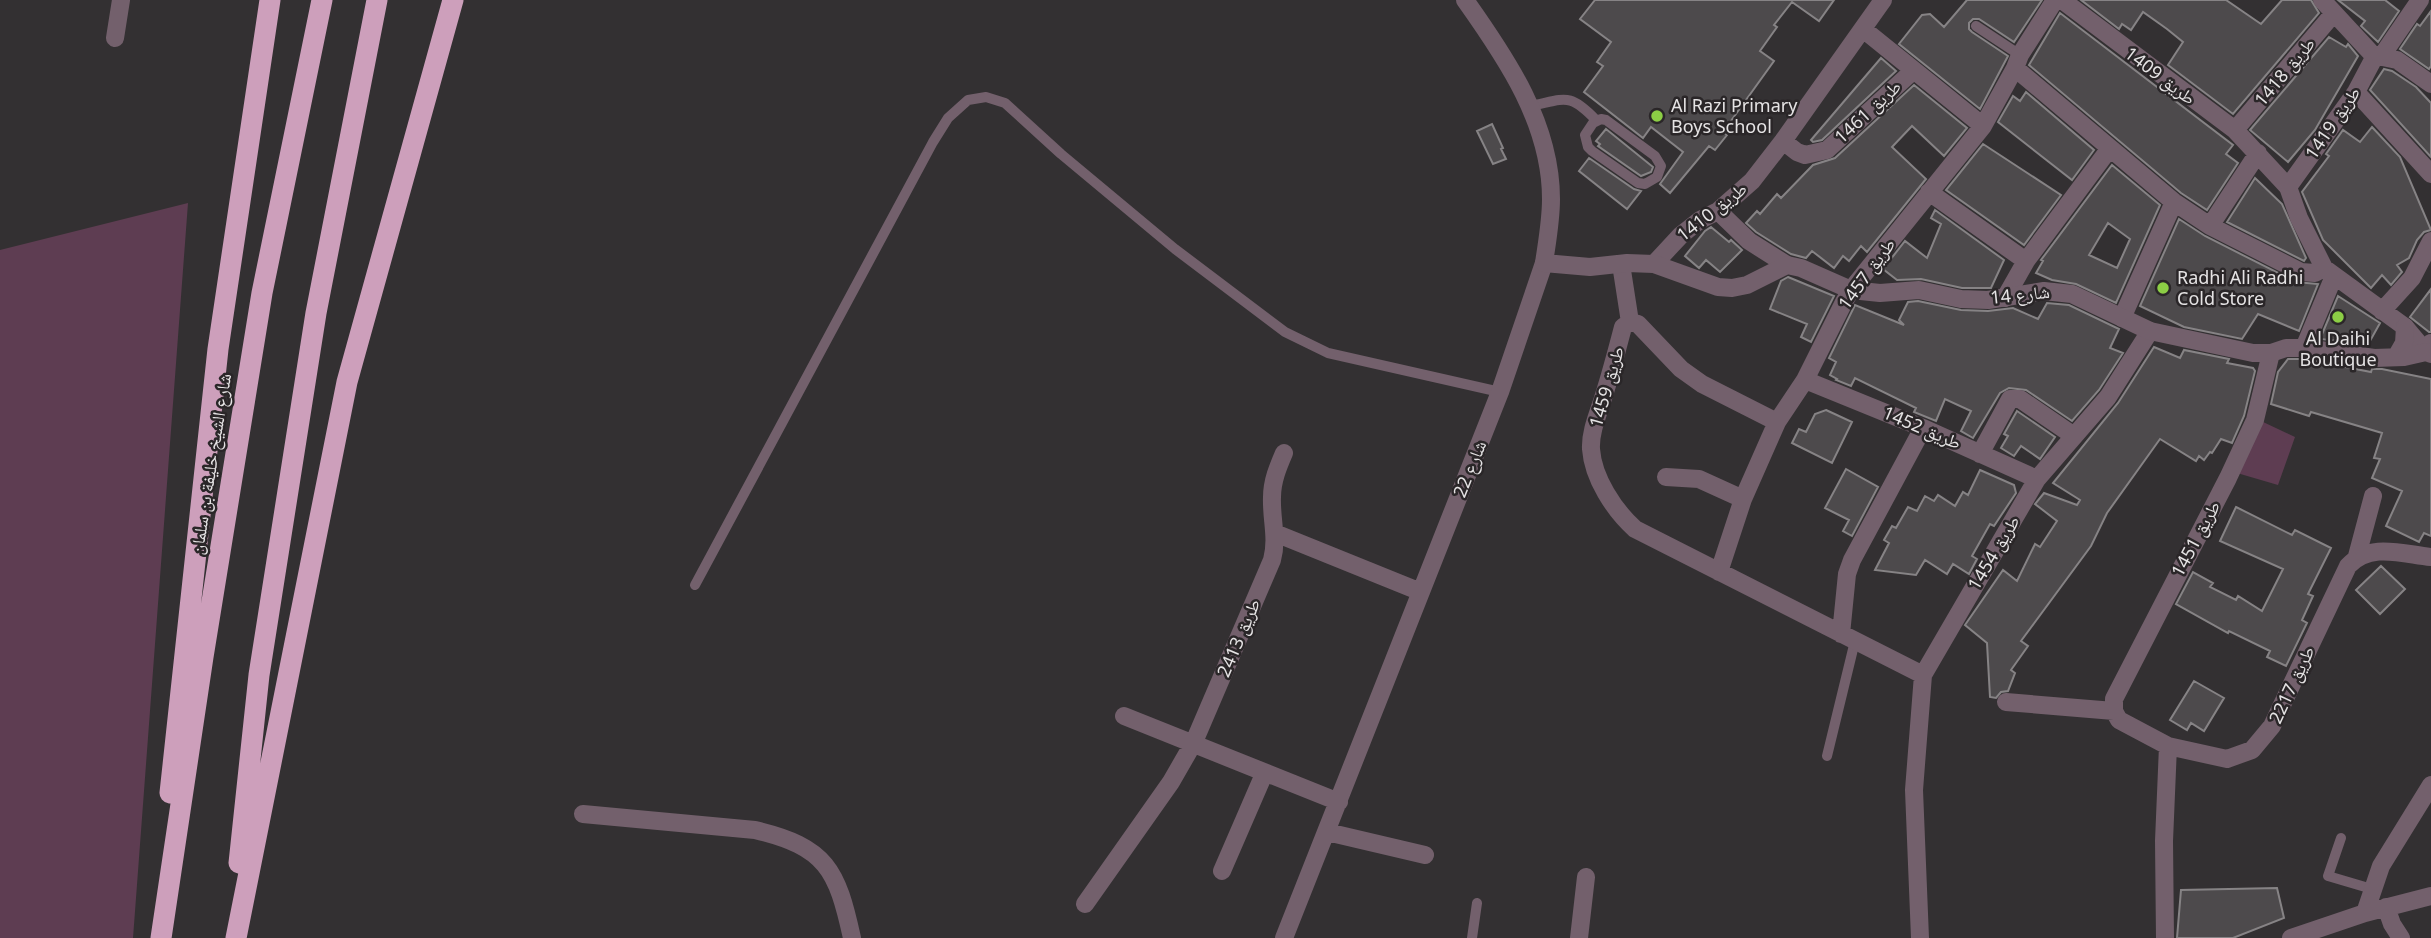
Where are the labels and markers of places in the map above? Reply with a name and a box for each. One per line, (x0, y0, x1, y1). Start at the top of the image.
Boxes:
place label: Al Razi Primary Boys School (1671, 93, 1798, 138)
marker: Al Razi Primary Boys School (1649, 108, 1665, 124)
place label: Radhi Ali Radhi Cold Store (2177, 265, 2303, 310)
marker: Radhi Ali Radhi Cold Store (2155, 280, 2171, 296)
marker: Al Daihi Boutique (2330, 309, 2346, 325)
place label: Al Daihi Boutique (2299, 326, 2377, 371)

